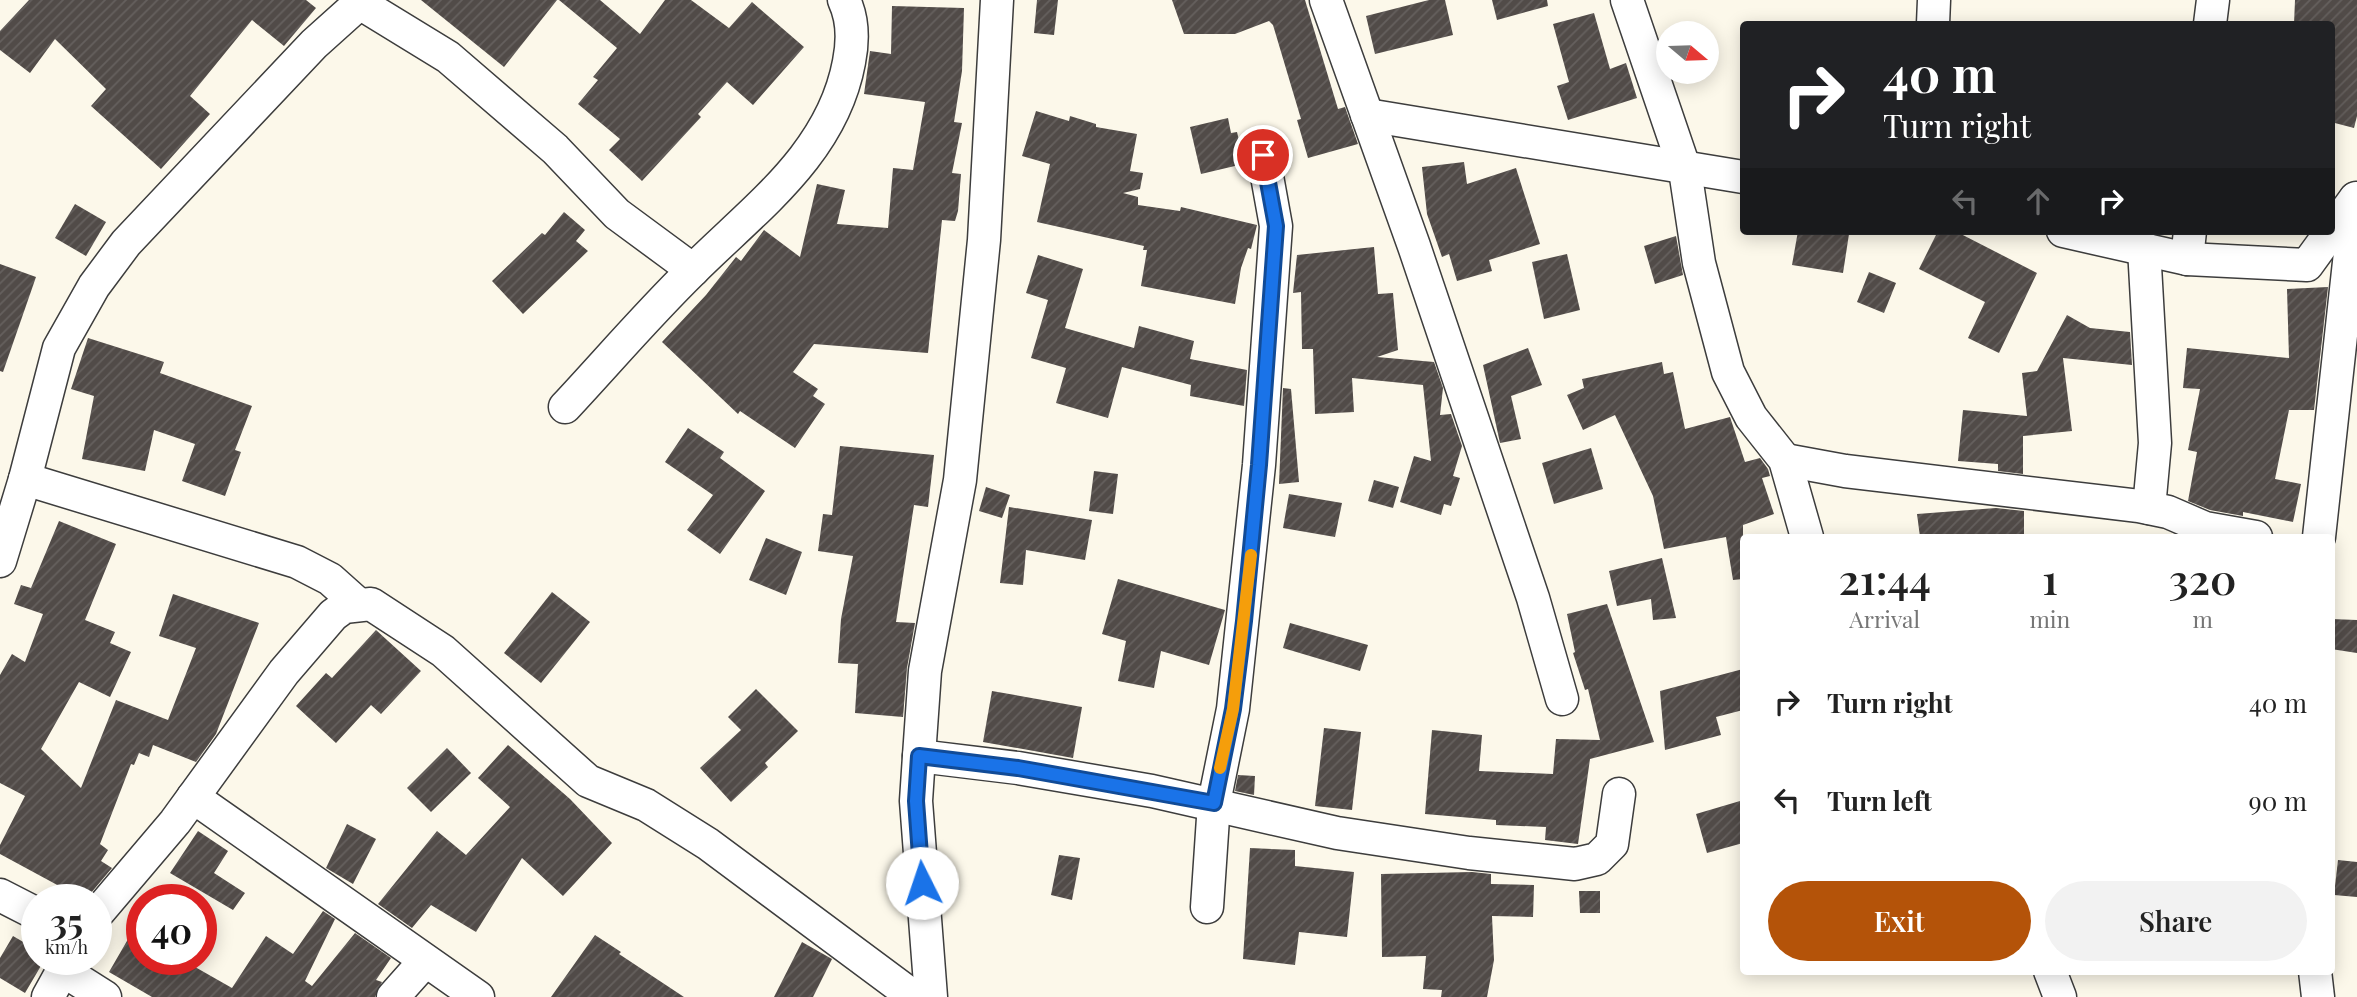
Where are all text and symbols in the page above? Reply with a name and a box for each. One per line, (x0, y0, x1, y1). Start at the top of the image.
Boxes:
north arrow (1656, 21, 1718, 84)
map controls (1656, 21, 1719, 84)
text: 40 m (1883, 40, 1996, 105)
icon: right (1768, 49, 1859, 140)
text: Turn right (1883, 103, 2031, 146)
pin (1233, 125, 1293, 185)
icon: arrive (1244, 136, 1282, 174)
icon: left (1946, 182, 1984, 220)
icon: ahead (2019, 182, 2057, 220)
icon: right (2092, 182, 2130, 220)
text: 21:44 (1838, 550, 1931, 606)
text: 1 (2042, 550, 2058, 606)
text: 320 (2169, 550, 2237, 606)
text: Arrival (1849, 603, 1920, 634)
text: min (2029, 603, 2070, 634)
text: m (2192, 603, 2213, 634)
icon: right (1768, 683, 1806, 721)
text: Turn right (1827, 685, 1953, 720)
text: 40 m (2249, 685, 2307, 720)
icon: left (1768, 781, 1806, 819)
text: Turn left (1827, 783, 1932, 818)
text: 90 m (2249, 783, 2307, 818)
position arrow (885, 846, 959, 920)
button: Exit (1768, 881, 2031, 961)
button: Share (2045, 881, 2307, 961)
speed limit sign: 40 (126, 884, 217, 975)
text: 35 (50, 897, 83, 944)
text: km/h (45, 935, 88, 959)

